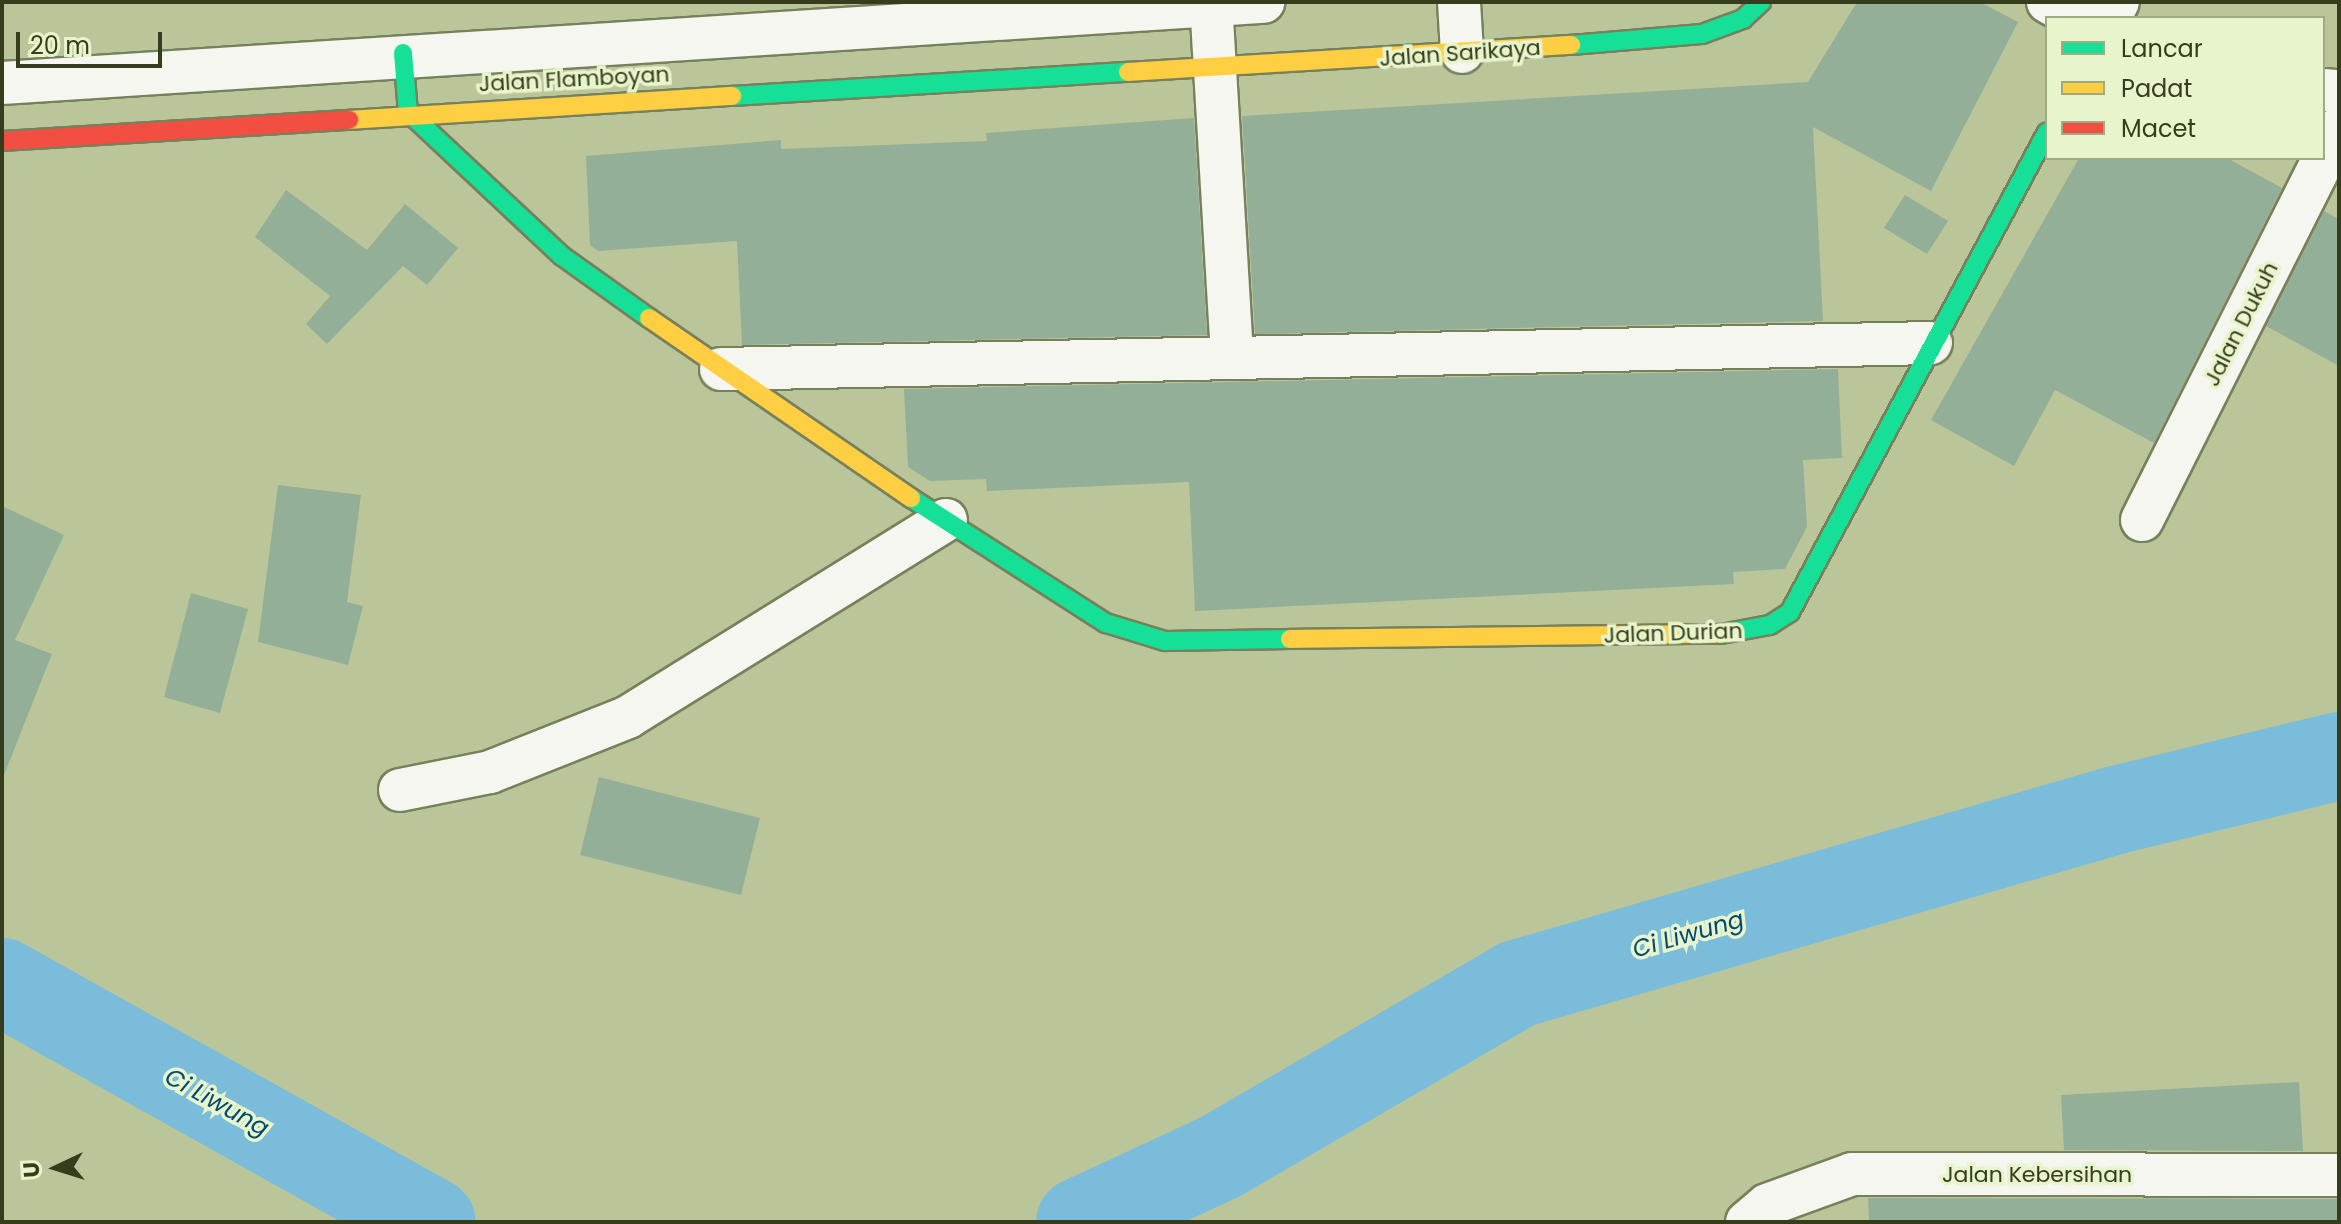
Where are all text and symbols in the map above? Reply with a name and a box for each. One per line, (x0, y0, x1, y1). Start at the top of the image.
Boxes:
scale bar (20, 16, 166, 66)
legend (2045, 16, 2325, 160)
text: 20 m (30, 29, 90, 62)
text: Lancar (2121, 32, 2203, 65)
street label: Jalan Sarikaya (1378, 34, 1542, 72)
street label: Jalan Flamboyan (478, 61, 670, 97)
text: Padat (2121, 72, 2192, 105)
text: Macet (2121, 112, 2196, 145)
street label: Jalan Dukuh (2198, 257, 2284, 391)
street label: Jalan Durian (1603, 617, 1743, 649)
water label: Ci Liwung (1629, 904, 1747, 964)
water label: Ci Liwung (160, 1062, 274, 1142)
north arrow (16, 1128, 96, 1208)
text: U (16, 1161, 48, 1179)
street label: Jalan Kebersihan (1942, 1162, 2132, 1188)

